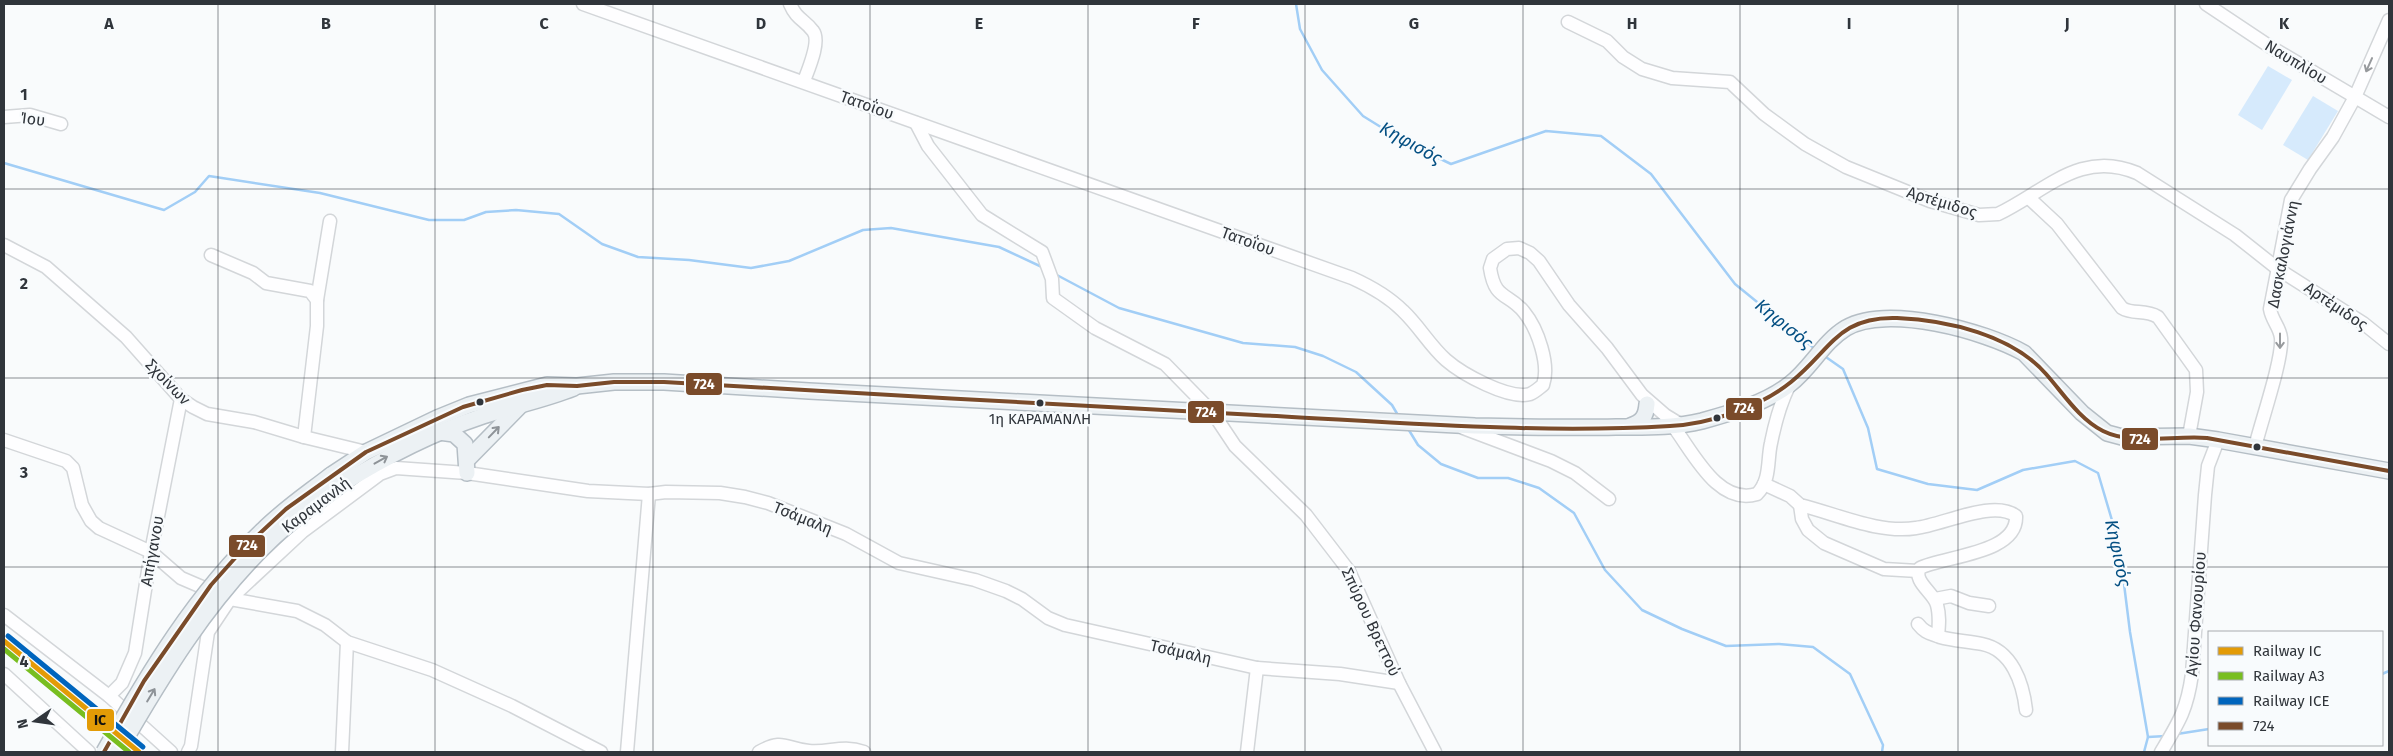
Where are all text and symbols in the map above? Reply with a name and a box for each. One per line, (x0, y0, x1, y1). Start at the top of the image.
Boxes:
text: A (103, 14, 114, 33)
text: B (321, 14, 331, 33)
text: C (539, 14, 549, 33)
text: D (756, 14, 766, 33)
text: E (975, 14, 983, 33)
text: F (1192, 14, 1200, 33)
text: G (1409, 14, 1419, 33)
text: H (1627, 14, 1637, 33)
text: I (1847, 14, 1851, 33)
text: J (2063, 14, 2070, 33)
text: K (2279, 14, 2290, 33)
street label: Ναυπλίου (2261, 36, 2331, 88)
one-way arrow (2364, 57, 2374, 72)
text: 1 (20, 85, 28, 104)
street label: Τατοΐου (838, 86, 897, 123)
street label: Ίου (20, 108, 46, 130)
water label: Κηφισός (1376, 117, 1447, 169)
street label: Αρτέμιδος (1905, 182, 1980, 222)
street label: Δασκαλογιάννη (2263, 199, 2303, 309)
street label: Τατοΐου (1219, 222, 1278, 259)
text: 2 (20, 274, 28, 293)
street label: Αρτέμιδος (2301, 278, 2372, 334)
water label: Κηφισός (1751, 294, 1818, 354)
one-way arrow (2275, 333, 2285, 349)
street label: Σχοίνων (142, 355, 195, 409)
line badge: 724 (685, 372, 723, 396)
text: 724 (693, 376, 715, 393)
unlabelled marker (475, 397, 485, 407)
line badge: 724 (1725, 397, 1763, 421)
marker: 1η ΚΑΡΑΜΑΝΛΗ (1035, 398, 1045, 408)
line badge: 724 (1187, 400, 1225, 424)
text: 724 (1733, 400, 1755, 417)
text: 724 (1195, 404, 1217, 421)
place label: 1η ΚΑΡΑΜΑΝΛΗ (989, 410, 1091, 428)
unlabelled marker (1712, 413, 1722, 423)
one-way arrow (488, 427, 500, 439)
line badge: 724 (2121, 427, 2159, 451)
text: 724 (2129, 431, 2151, 448)
unlabelled marker (2252, 442, 2262, 452)
one-way arrow (373, 455, 388, 465)
text: 3 (19, 463, 28, 482)
street label: Καραμανλή (278, 473, 354, 537)
street label: Τσάμαλη (771, 498, 835, 538)
street label: Απήγανου (136, 514, 168, 588)
water label: Κηφισός (2100, 517, 2136, 589)
line badge: 724 (228, 534, 266, 558)
text: 724 (236, 537, 258, 554)
street label: Αγίου Φανουρίου (2182, 551, 2210, 677)
street label: Σπύρου Βρεττού (1338, 565, 1404, 679)
legend (2208, 631, 2383, 746)
street label: Τσάμαλη (1148, 636, 1214, 668)
text: Railway IC (2253, 642, 2322, 660)
text: 4 (19, 652, 29, 671)
text: Railway A3 (2253, 667, 2325, 685)
one-way arrow (147, 688, 157, 702)
text: Railway ICE (2253, 692, 2329, 710)
north arrow (10, 696, 60, 746)
line badge: IC (86, 708, 115, 732)
text: IC (94, 712, 106, 729)
text: N (13, 717, 32, 730)
text: 724 (2253, 717, 2274, 735)

